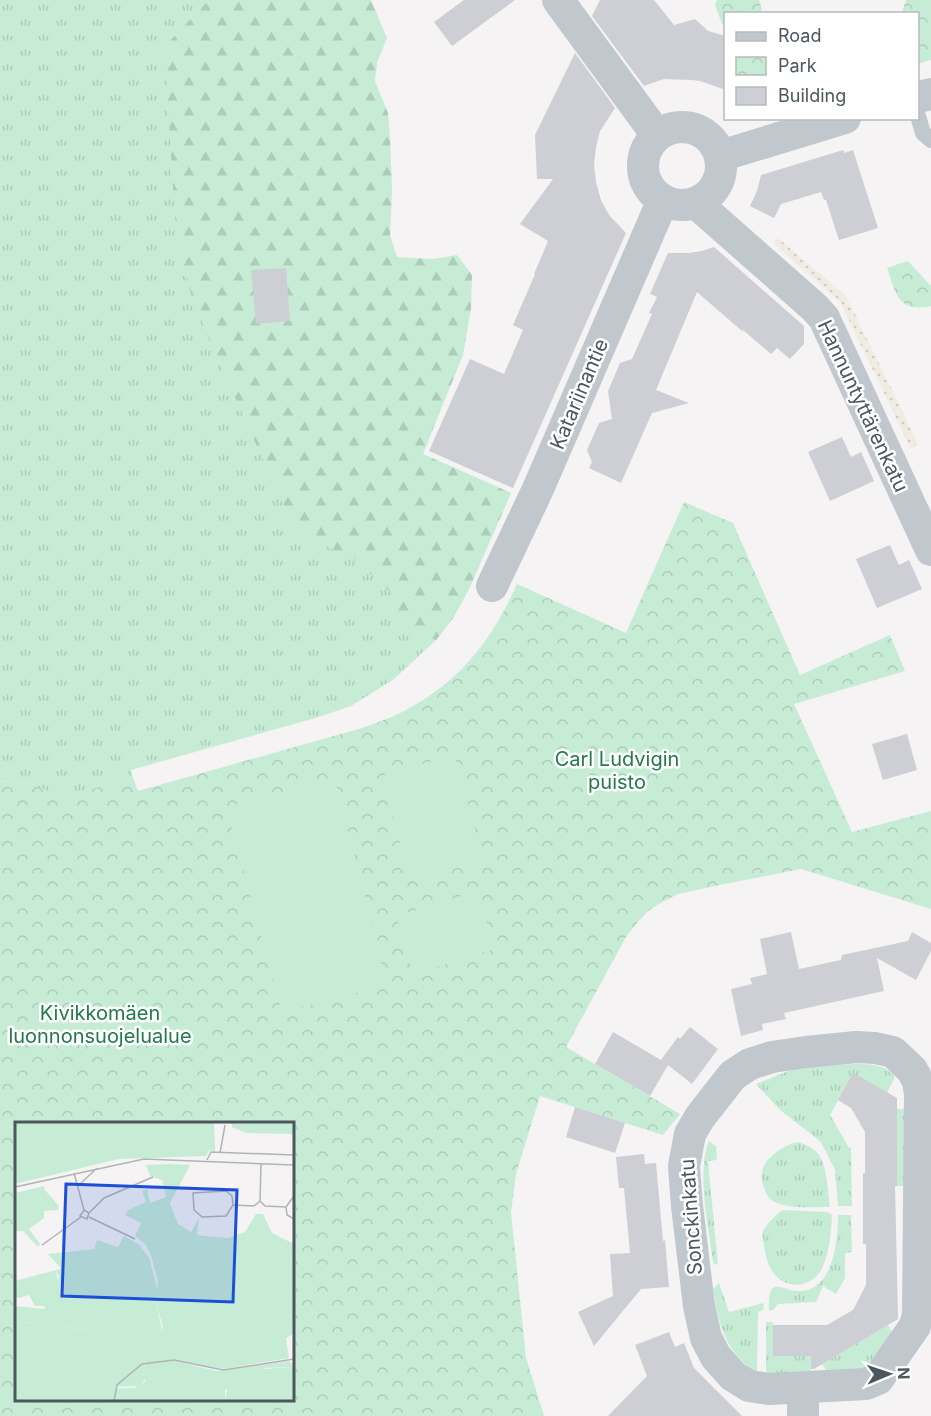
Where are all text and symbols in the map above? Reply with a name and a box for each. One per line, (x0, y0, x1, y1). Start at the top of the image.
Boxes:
legend (724, 12, 919, 120)
text: Road (778, 25, 821, 46)
text: Park (778, 55, 817, 76)
text: Building (778, 85, 846, 106)
street label: Hannuntyttärenkatu (813, 316, 913, 496)
street label: Katariinantie (545, 335, 613, 453)
park label: Carl Ludvigin puisto (555, 747, 679, 794)
park label: Kivikkomäen luonnonsuojelualue (8, 1001, 192, 1048)
inset map (15, 1122, 294, 1401)
street label: Sonckinkatu (675, 1158, 707, 1276)
north arrow (859, 1344, 919, 1404)
text: N (894, 1367, 914, 1380)

